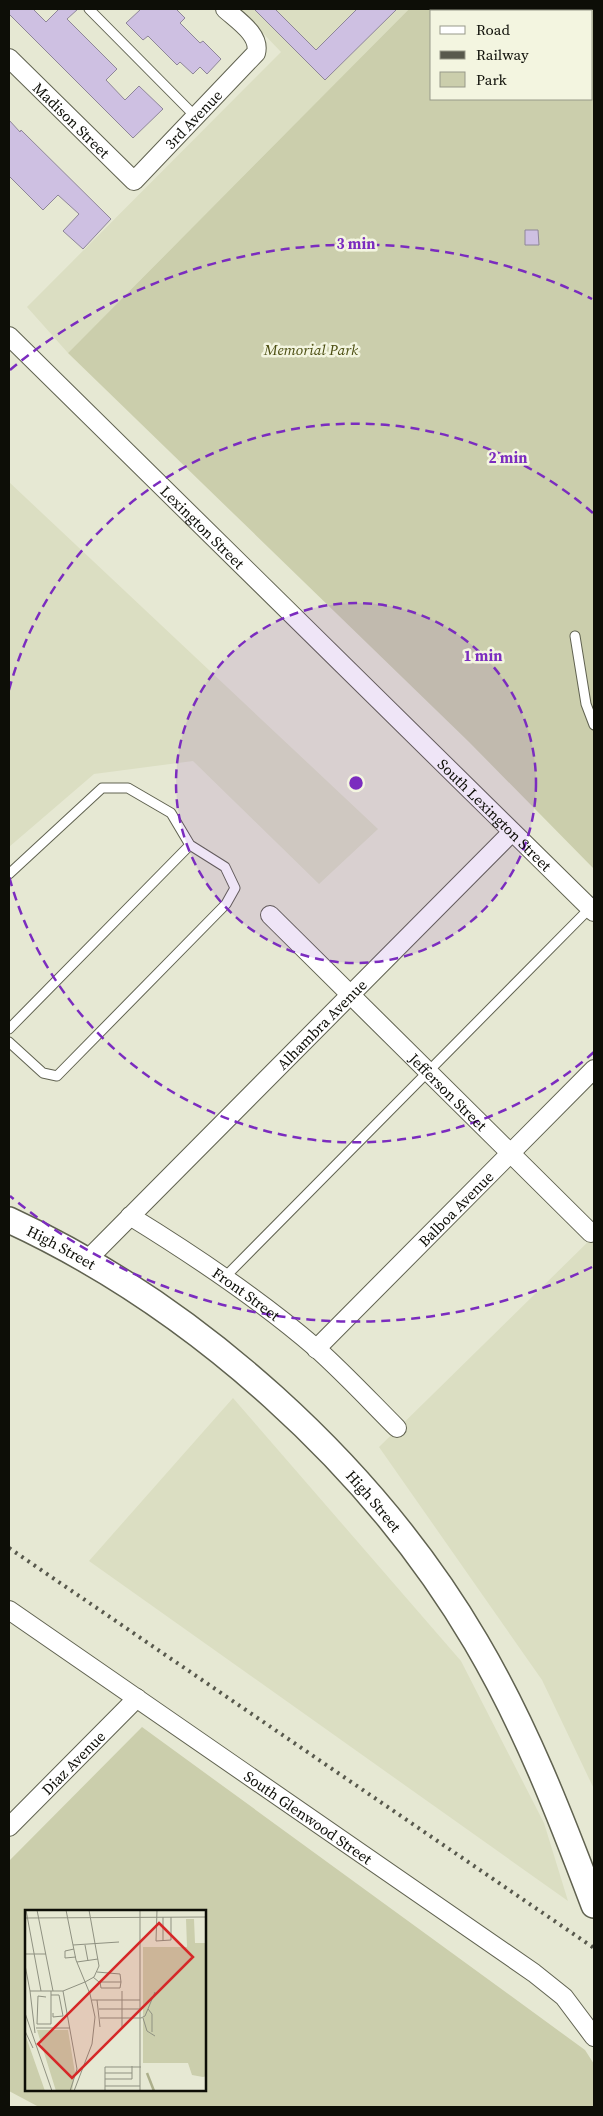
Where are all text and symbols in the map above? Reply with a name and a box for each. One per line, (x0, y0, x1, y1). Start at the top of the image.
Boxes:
legend (430, 10, 593, 100)
text: Road (476, 19, 510, 40)
text: Railway (476, 44, 529, 65)
text: Park (476, 69, 508, 90)
street label: Madison Street (29, 77, 115, 162)
street label: 3rd Avenue (160, 84, 227, 153)
text: 3 min (337, 233, 375, 254)
park label: Memorial Park (263, 339, 359, 360)
text: 2 min (489, 447, 527, 468)
street label: Lexington Street (156, 481, 250, 573)
text: 1 min (464, 645, 502, 666)
street label: South Lexington Street (433, 754, 557, 876)
centre of rings (347, 774, 365, 792)
street label: Alhambra Avenue (272, 974, 371, 1074)
street label: Jefferson Street (404, 1047, 492, 1135)
street label: Balboa Avenue (413, 1166, 498, 1251)
street label: High Street (24, 1220, 100, 1274)
street label: Front Street (208, 1262, 285, 1325)
street label: High Street (342, 1465, 407, 1536)
street label: Diaz Avenue (37, 1726, 110, 1799)
street label: South Glenwood Street (240, 1765, 377, 1869)
inset map (25, 1910, 206, 2091)

